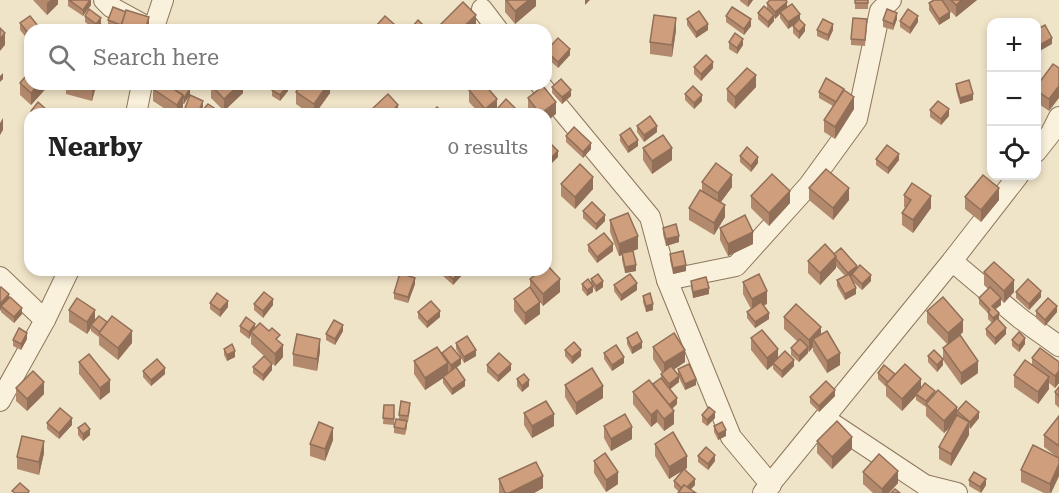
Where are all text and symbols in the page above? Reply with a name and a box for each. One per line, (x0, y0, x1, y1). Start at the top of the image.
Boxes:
map controls (987, 18, 1041, 180)
button: + (987, 18, 1041, 72)
search box (24, 24, 552, 90)
icon: search (45, 41, 78, 74)
text: Search here (93, 45, 219, 70)
button: − (987, 72, 1041, 126)
button: locate (987, 126, 1041, 180)
text: Nearby (48, 132, 142, 162)
text: 0 results (448, 135, 528, 159)

